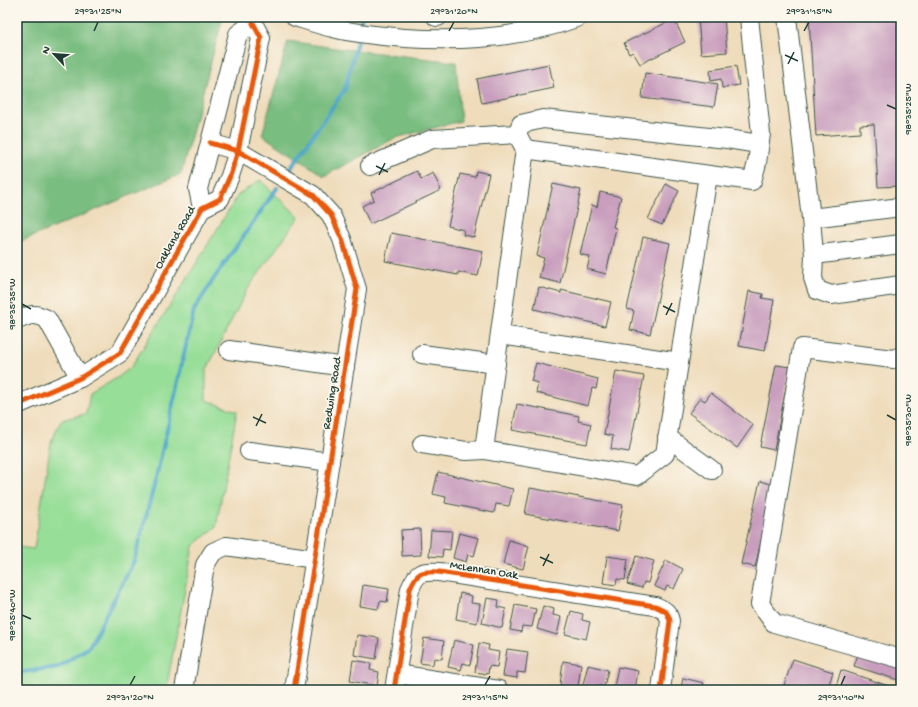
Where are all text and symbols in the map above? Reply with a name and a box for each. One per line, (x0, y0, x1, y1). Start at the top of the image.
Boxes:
text: 29°31'25"N (74, 6, 122, 18)
text: 29°31'20"N (430, 6, 478, 18)
text: 29°31'15"N (786, 6, 833, 18)
north arrow (34, 34, 74, 74)
text: N (40, 45, 54, 56)
text: 98°35'25"W (903, 83, 915, 135)
street label: Oakland Road (152, 203, 200, 272)
text: 98°35'35"W (7, 278, 19, 331)
street label: Redwing Road (320, 355, 346, 430)
text: 98°35'30"W (903, 394, 915, 447)
street label: McLennan Oak (449, 559, 520, 584)
text: 98°35'40"W (7, 589, 19, 642)
text: 29°31'20"N (106, 692, 154, 704)
text: 29°31'15"N (462, 692, 509, 704)
text: 29°31'10"N (818, 692, 865, 704)

